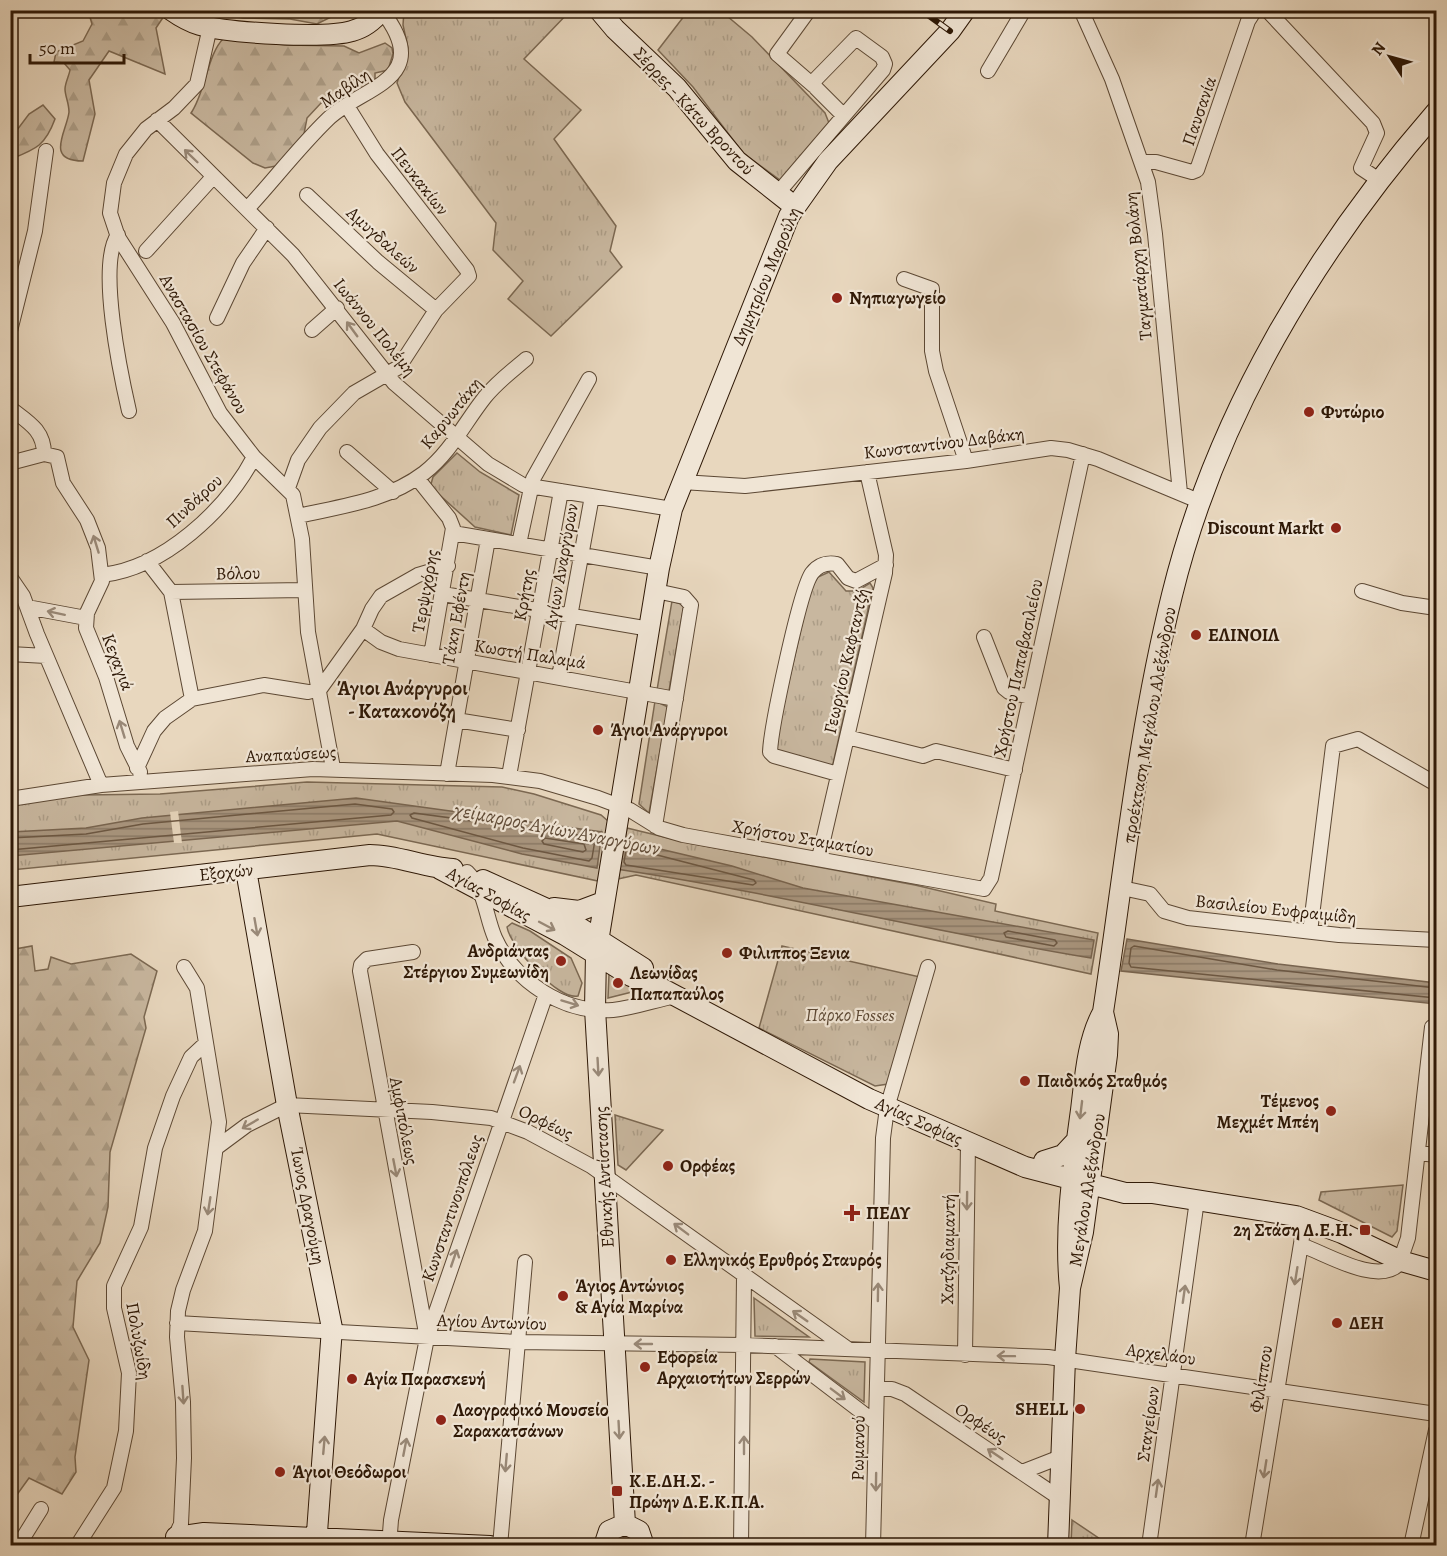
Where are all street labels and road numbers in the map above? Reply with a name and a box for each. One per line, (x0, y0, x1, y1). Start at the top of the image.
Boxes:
street label: Σέρρες - Κάτω Βροντού (628, 42, 760, 180)
street label: Μαβίλη (315, 62, 375, 114)
street label: Παυσανία (1176, 73, 1222, 149)
street label: Πευκακίων (386, 142, 454, 220)
street label: Ταγματάρχη Βολάνη (1118, 191, 1158, 341)
street label: Αμυγδαλεών (341, 200, 424, 279)
street label: Δημητρίου Μαρούλη (726, 203, 806, 349)
street label: Αναστασίου Στεφάνου (154, 269, 254, 418)
street label: Ιωάννου Πολέμη (328, 273, 422, 381)
street label: Καρυωτάκη (415, 372, 487, 454)
street label: Κωνσταντίνου Δαβάκη (862, 421, 1026, 465)
street label: Πινδάρου (160, 469, 228, 533)
street label: Αγίων Αναργύρων (538, 502, 584, 631)
street label: Τερψιχόρης (406, 547, 444, 635)
street label: Βόλου (215, 561, 261, 585)
street label: Κρήτης (508, 567, 540, 623)
street label: Τάκη Εφέντη (436, 569, 476, 667)
street label: Χρήστου Παπαβασιλείου (987, 577, 1049, 759)
street label: Γεωργίου Καφταντζή (818, 586, 874, 736)
street label: προέκταση Μεγάλου Αλεξάνδρου (1116, 605, 1182, 845)
street label: Κεχαγιά (96, 630, 140, 694)
street label: Κωστή Παλαμά (472, 633, 588, 675)
street label: Αναπαύσεως (244, 740, 337, 768)
street label: Χρήστου Σταματίου (730, 814, 876, 862)
street label: Εξοχών (198, 857, 254, 887)
street label: Αγίας Σοφίας (441, 860, 536, 927)
street label: Βασιλείου Ευφραιμίδη (1194, 889, 1358, 929)
street label: Αμφιπόλεως (384, 1074, 424, 1167)
street label: Αγίας Σοφίας (871, 1091, 967, 1151)
street label: Ορφέως (515, 1099, 577, 1145)
street label: Εθνικής Αντίστασης (588, 1106, 620, 1248)
street label: Μεγάλου Αλεξάνδρου (1063, 1112, 1111, 1268)
street label: Κωνσταντινουπόλεως (416, 1131, 488, 1285)
street label: Ίωνος Δραγούμη (285, 1145, 331, 1267)
street label: Χατζηδιαμαντή (935, 1193, 961, 1305)
street label: Πολυζωίδη (120, 1300, 158, 1382)
street label: Αγίου Αντωνίου (436, 1308, 547, 1336)
street label: Αρχελάου (1124, 1337, 1197, 1371)
street label: Φιλίππου (1244, 1343, 1278, 1415)
street label: Σταγείρων (1131, 1385, 1165, 1463)
street label: Ορφέως (950, 1397, 1012, 1449)
street label: Ρωμανού (845, 1415, 871, 1481)

